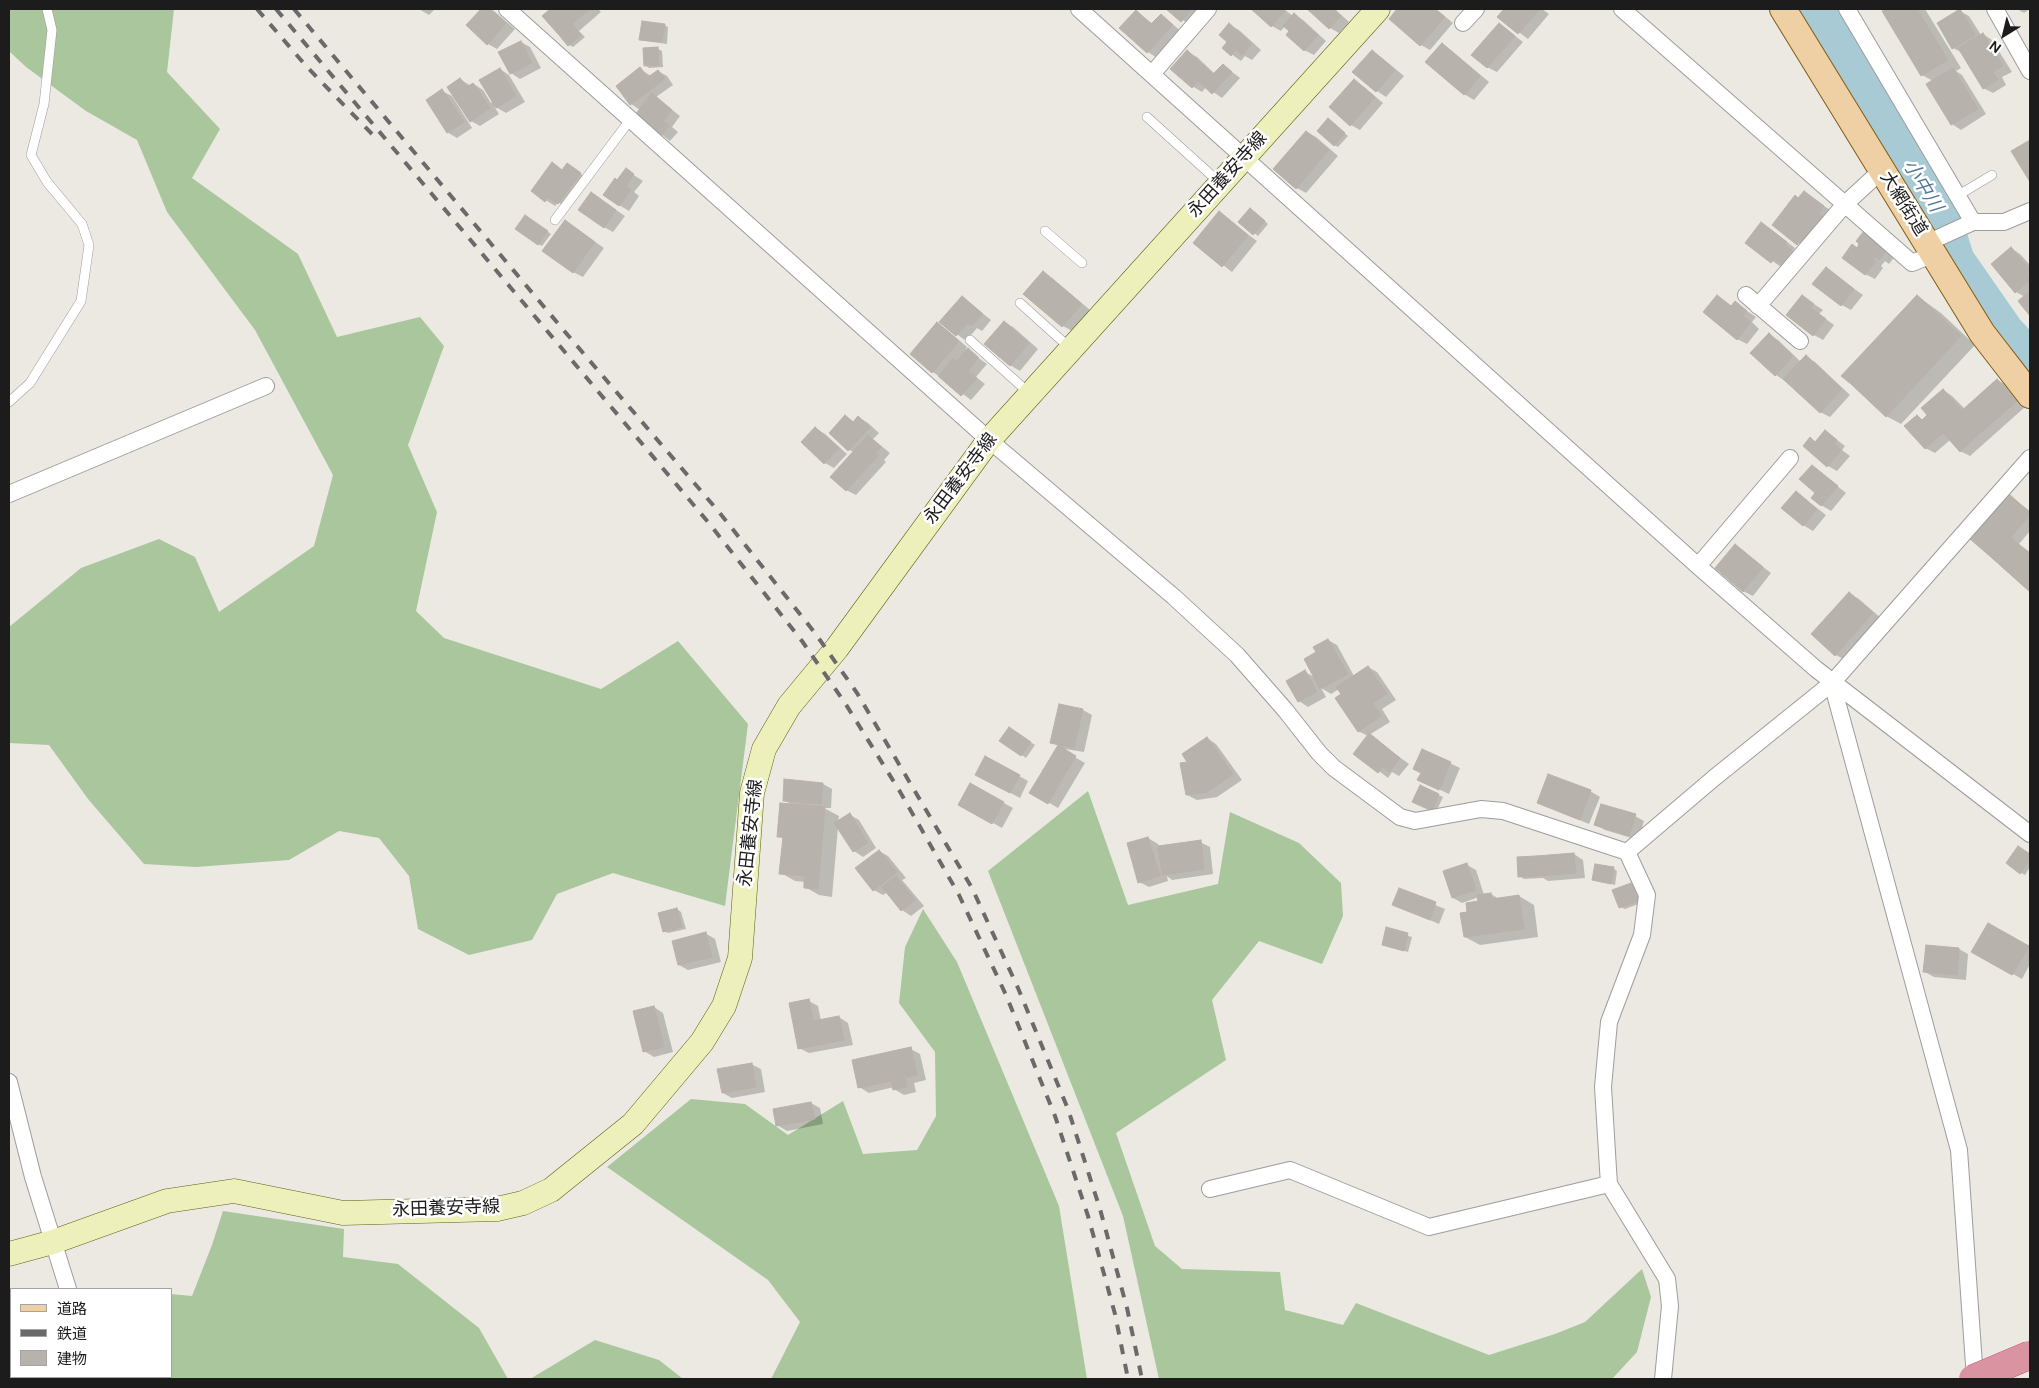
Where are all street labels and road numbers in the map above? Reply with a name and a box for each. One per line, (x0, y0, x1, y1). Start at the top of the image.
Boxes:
street label: 永田養安寺線 (1184, 128, 1272, 222)
street label: 大網街道 (1875, 168, 1931, 240)
street label: 永田養安寺線 (920, 429, 1002, 529)
street label: 永田養安寺線 (735, 778, 767, 888)
street label: 永田養安寺線 (392, 1196, 500, 1222)

